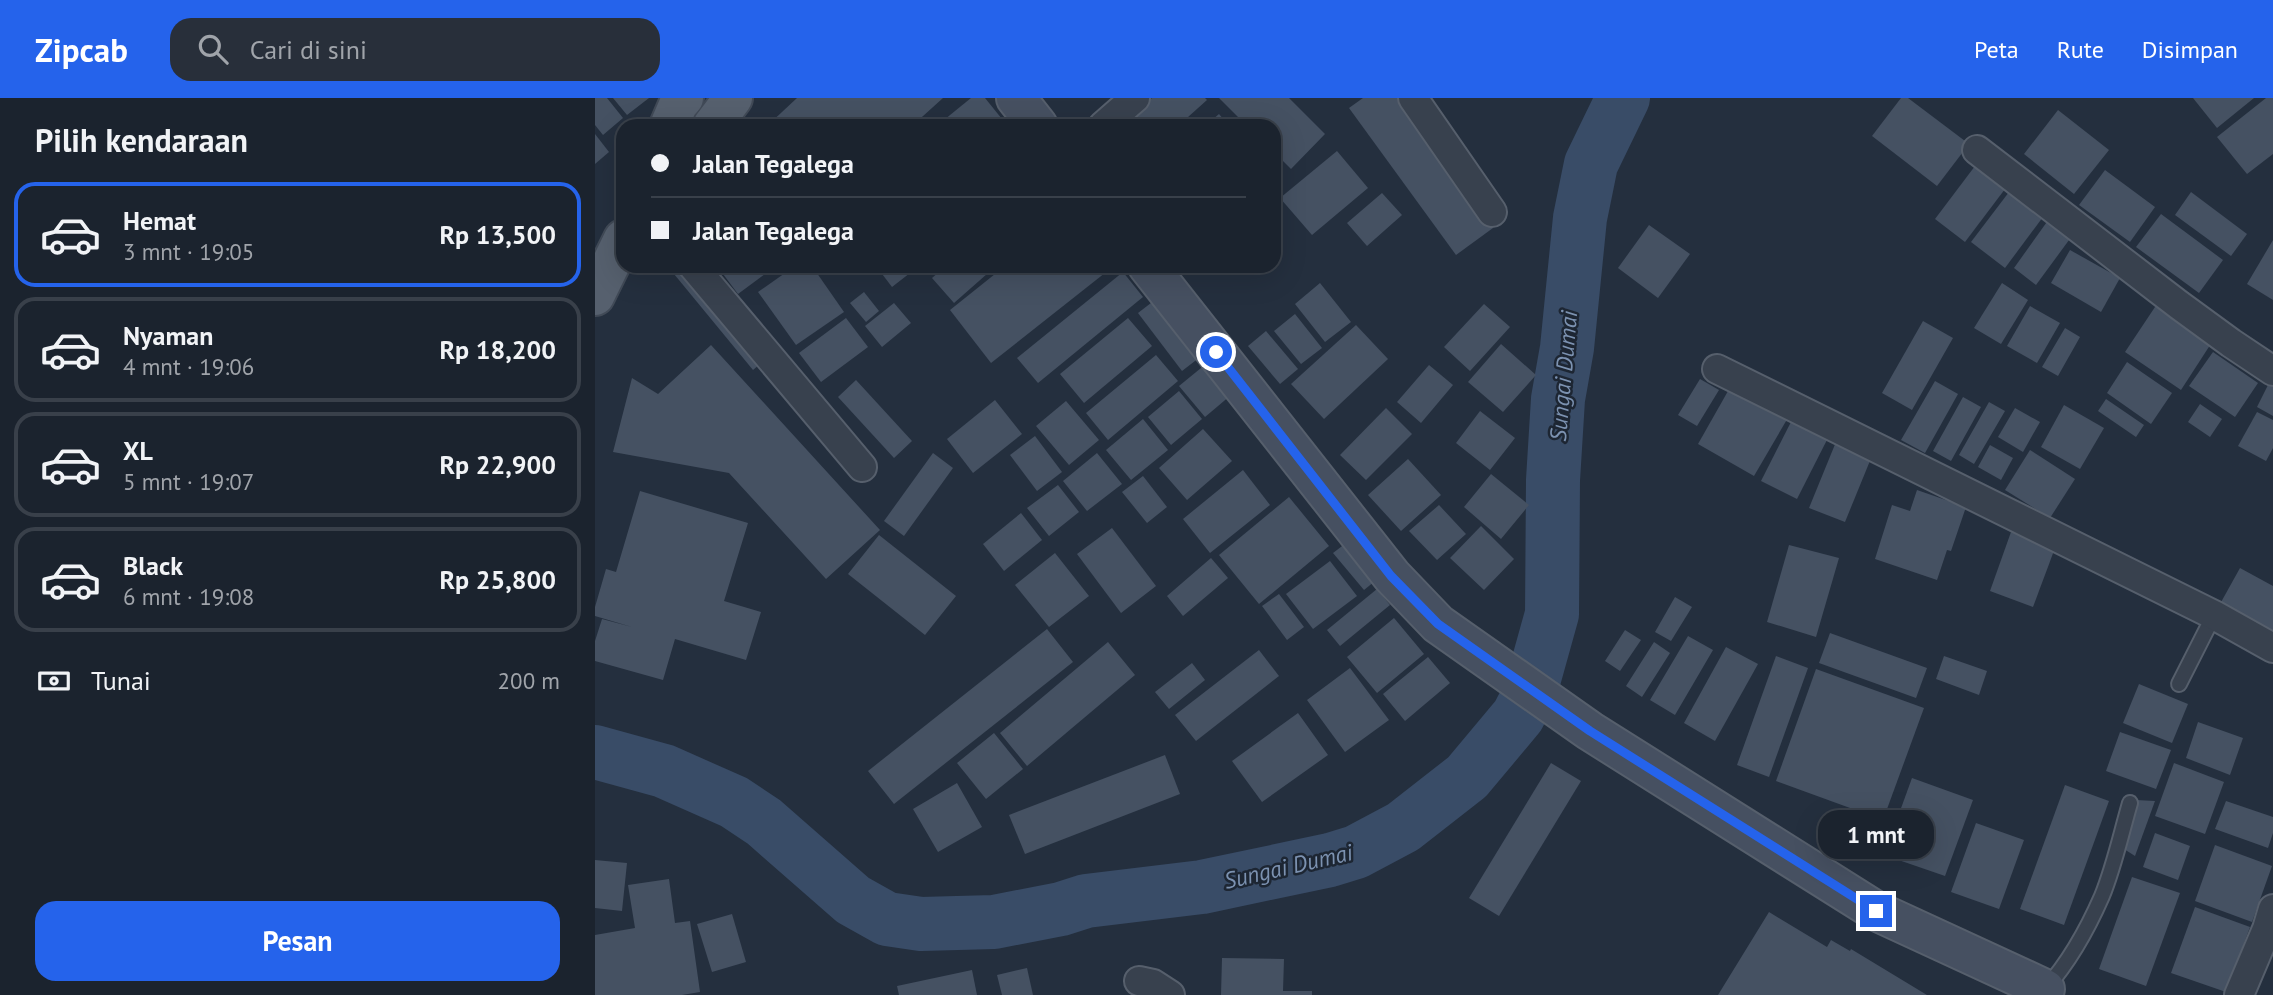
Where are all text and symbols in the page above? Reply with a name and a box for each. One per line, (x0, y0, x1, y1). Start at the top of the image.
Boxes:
search box (170, 18, 660, 81)
text: Zipcab (35, 28, 128, 71)
icon: search (194, 30, 232, 68)
text: Cari di sini (250, 33, 367, 66)
text: Peta (1974, 34, 2019, 65)
text: Rute (2057, 34, 2104, 65)
text: Disimpan (2142, 34, 2238, 65)
text: Pilih kendaraan (35, 119, 248, 161)
text: Jalan Tegalega (693, 147, 854, 180)
icon: car (39, 203, 102, 266)
text: Hemat (123, 204, 196, 237)
text: Jalan Tegalega (693, 214, 854, 247)
text: Rp 13,500 (439, 218, 556, 251)
text: 3 mnt · 19:05 (123, 237, 254, 266)
water label: Sungai Dumai (1543, 308, 1583, 443)
icon: car (39, 318, 102, 381)
text: Nyaman (123, 319, 213, 352)
text: Rp 18,200 (439, 333, 556, 366)
route start (1200, 336, 1232, 368)
text: 4 mnt · 19:06 (123, 352, 254, 381)
icon: car (39, 433, 102, 496)
text: XL (123, 434, 153, 467)
text: Rp 22,900 (439, 448, 556, 481)
text: 5 mnt · 19:07 (123, 467, 254, 496)
icon: car (39, 548, 102, 611)
text: Black (123, 549, 183, 582)
text: Rp 25,800 (439, 563, 556, 596)
text: 6 mnt · 19:08 (123, 582, 254, 611)
icon: cash (35, 662, 73, 700)
text: Tunai (91, 664, 151, 697)
text: 200 m (498, 666, 560, 695)
callout: 1 mnt (1818, 810, 1934, 858)
text: 1 mnt (1847, 820, 1905, 849)
water label: Sungai Dumai (1221, 837, 1356, 895)
route end (1860, 895, 1892, 927)
button: Pesan (35, 901, 560, 981)

